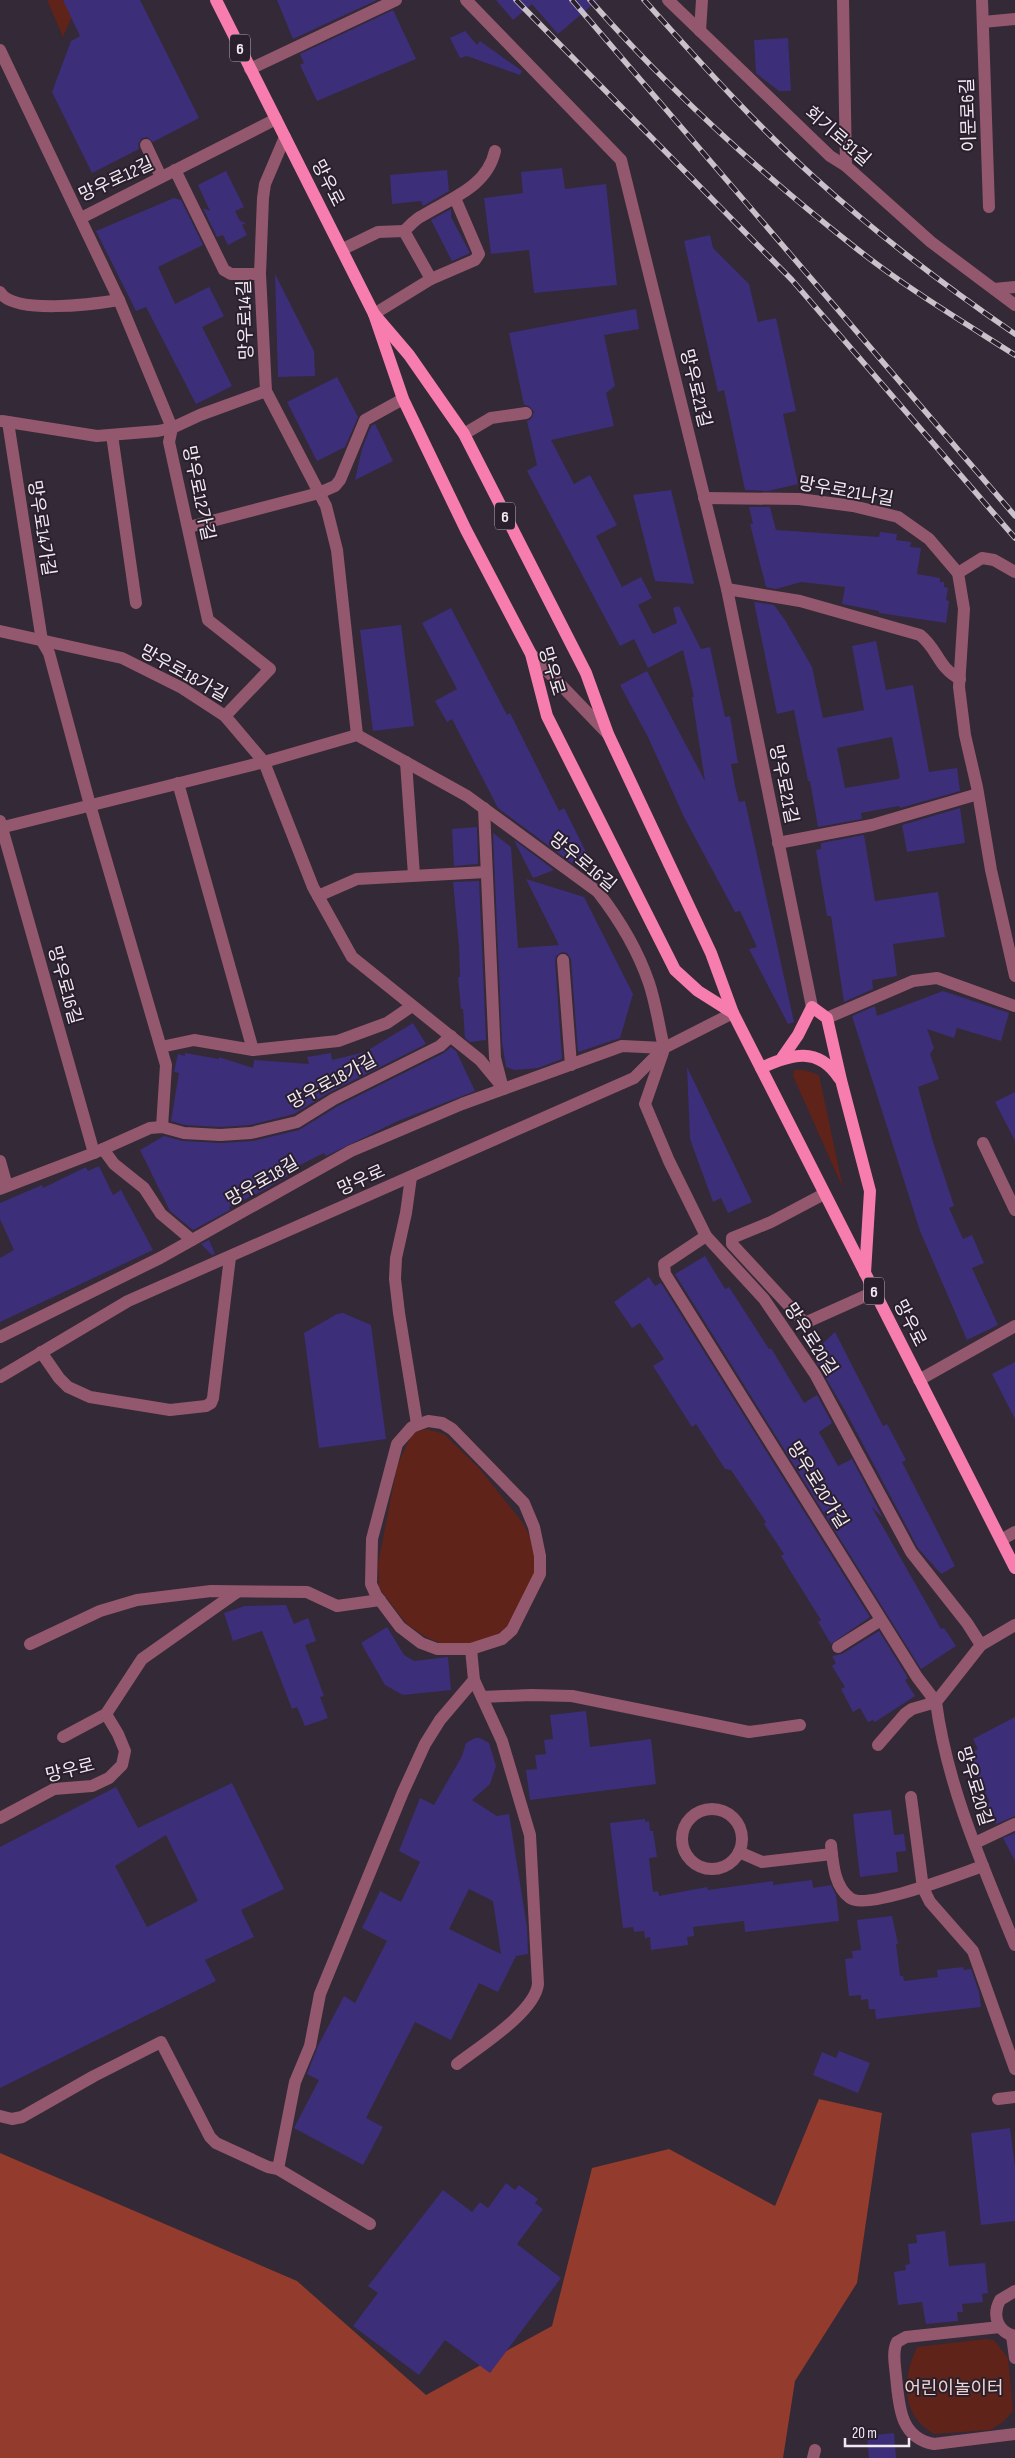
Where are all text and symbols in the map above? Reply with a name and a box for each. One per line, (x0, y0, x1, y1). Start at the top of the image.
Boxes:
road number: 6 (230, 34, 250, 62)
street label: 이문로6길 (957, 78, 980, 152)
street label: 회기로31길 (801, 102, 875, 171)
street label: 망우로12길 (75, 153, 157, 206)
street label: 망우로 (307, 156, 348, 210)
street label: 망우로14길 (234, 280, 257, 360)
street label: 망우로21길 (676, 347, 715, 429)
street label: 망우로12가길 (178, 444, 219, 543)
street label: 망우로21나길 (797, 473, 895, 510)
street label: 망우로14가길 (24, 479, 59, 577)
road number: 6 (495, 502, 515, 530)
street label: 망우로18가길 (136, 641, 231, 706)
street label: 망우로 (534, 644, 569, 698)
street label: 망우로21길 (765, 743, 802, 825)
street label: 망우로16길 (545, 828, 620, 896)
street label: 망우로16길 (43, 944, 86, 1027)
street label: 망우로18가길 (284, 1049, 380, 1113)
street label: 망우로18길 (222, 1152, 302, 1211)
street label: 망우로 (334, 1161, 388, 1200)
road number: 6 (864, 1278, 884, 1304)
street label: 망우로 (889, 1296, 930, 1350)
street label: 망우로20길 (780, 1299, 842, 1379)
street label: 망우로20가길 (783, 1438, 853, 1532)
street label: 망우로20길 (953, 1744, 997, 1828)
street label: 망우로 (43, 1754, 97, 1787)
park label: 어린이놀이터 (904, 2378, 1004, 2399)
scale bar (845, 2416, 909, 2448)
text: 20 m (852, 2424, 877, 2443)

